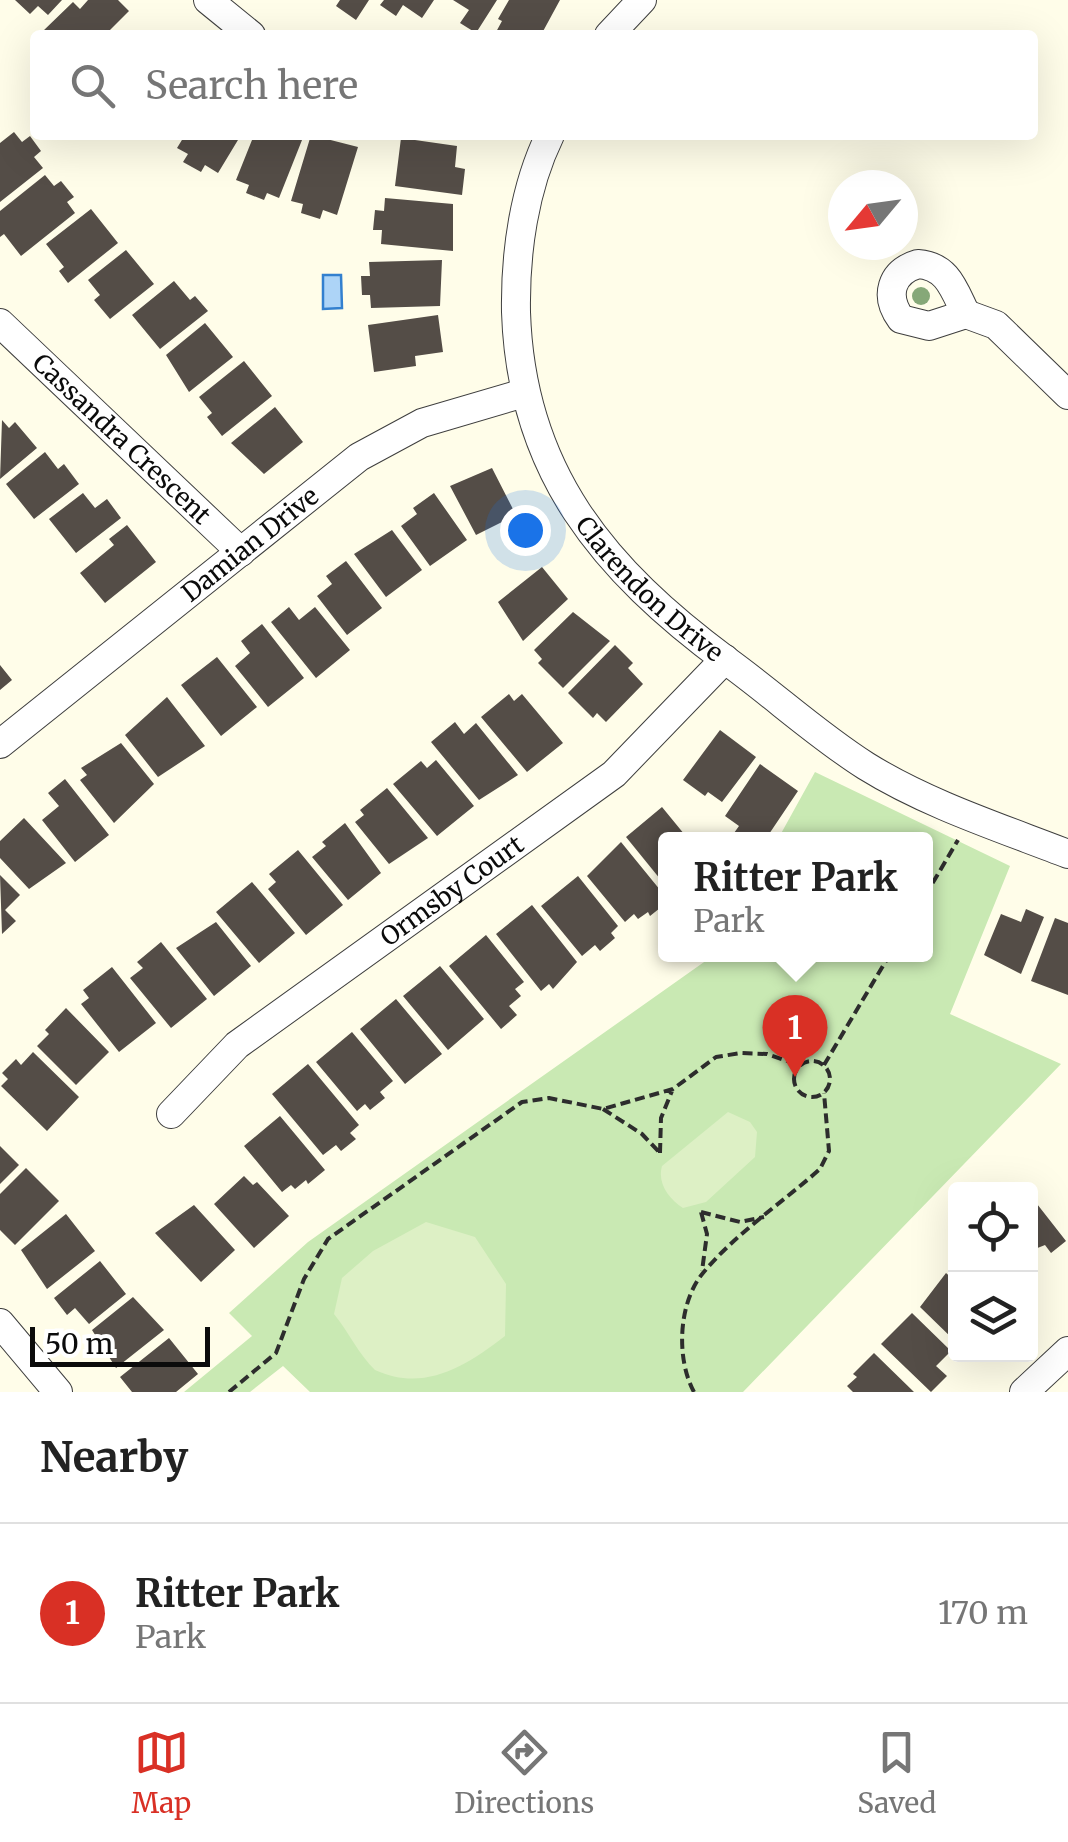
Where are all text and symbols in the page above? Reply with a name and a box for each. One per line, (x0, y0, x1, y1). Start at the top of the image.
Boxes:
search box (30, 30, 1038, 140)
icon: search (65, 58, 120, 113)
text: Search here (145, 62, 358, 109)
north arrow (828, 170, 918, 260)
street label: Cassandra Crescent (26, 347, 218, 531)
street label: Damian Drive (175, 480, 325, 609)
your location (500, 505, 551, 556)
street label: Clarendon Drive (569, 510, 730, 669)
street label: Ormsby Court (374, 828, 530, 953)
popup (658, 832, 933, 962)
text: Ritter Park (693, 854, 898, 901)
text: Park (693, 901, 764, 941)
pin: 1 (762, 994, 828, 1077)
map controls (948, 1182, 1038, 1362)
button: locate (948, 1182, 1038, 1272)
button: layers (948, 1272, 1038, 1362)
scale bar (30, 1322, 210, 1366)
text: 50 m (45, 1326, 113, 1362)
text: Nearby (40, 1431, 188, 1483)
text: Ritter Park (135, 1570, 339, 1617)
text: 1 (65, 1593, 80, 1633)
text: 170 m (938, 1593, 1028, 1633)
text: Park (135, 1617, 206, 1657)
tab: Map (131, 1725, 191, 1821)
tab: Directions (454, 1725, 594, 1821)
tab: Saved (857, 1725, 936, 1821)

